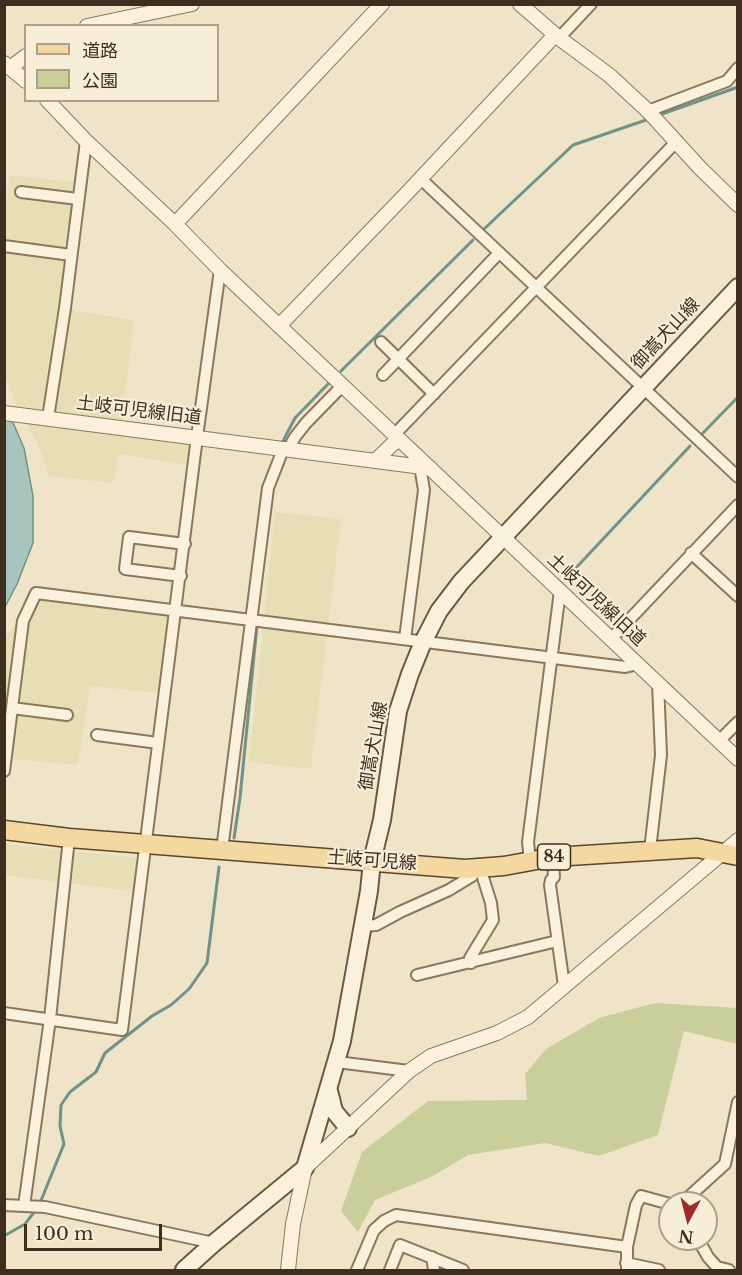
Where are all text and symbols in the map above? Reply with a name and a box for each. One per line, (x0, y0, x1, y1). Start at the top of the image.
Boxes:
legend (24, 24, 219, 102)
text: 道路 (82, 40, 118, 62)
text: 公園 (82, 70, 118, 92)
street label: 御嵩犬山線 (627, 294, 705, 374)
street label: 土岐可児線旧道 (75, 393, 203, 429)
street label: 土岐可児線旧道 (543, 549, 649, 651)
street label: 御嵩犬山線 (356, 700, 392, 792)
road number: 84 (538, 844, 570, 870)
street label: 土岐可児線 (326, 847, 418, 875)
north arrow (658, 1191, 718, 1251)
scale bar (27, 1212, 165, 1250)
text: 100 m (35, 1223, 93, 1245)
text: N (677, 1226, 695, 1248)

